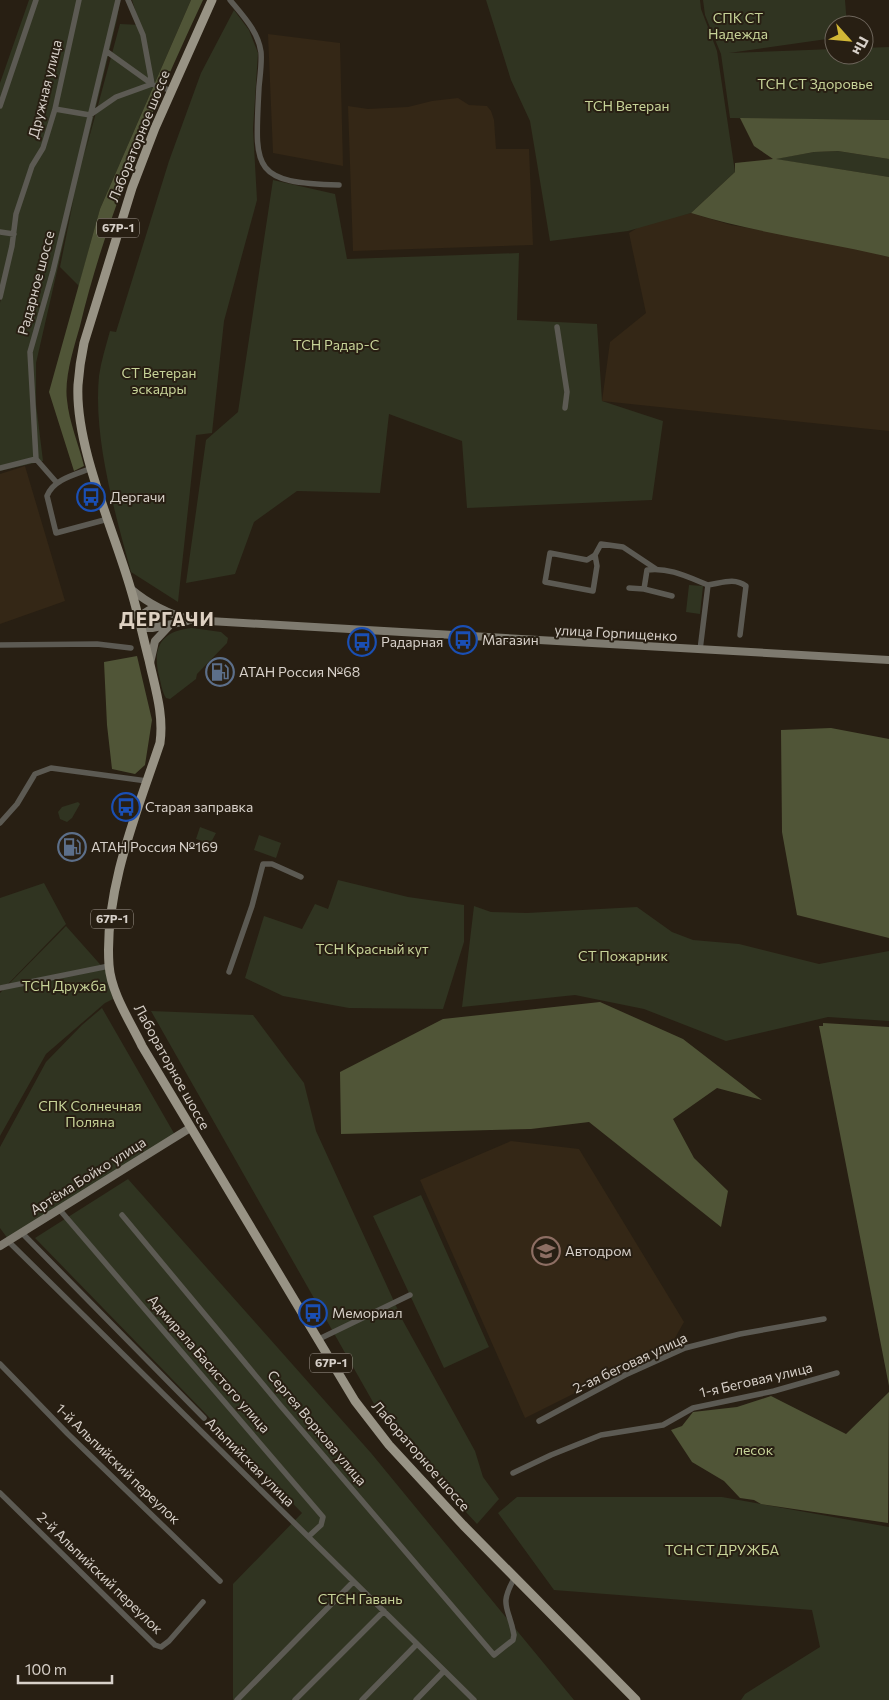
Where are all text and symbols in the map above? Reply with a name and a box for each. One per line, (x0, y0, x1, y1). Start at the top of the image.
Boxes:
park label: СПК СТ Надежда (708, 9, 768, 42)
north arrow (824, 15, 874, 65)
text: Пн (849, 34, 873, 58)
street label: Дружная улица (24, 38, 65, 140)
street label: Лабораторное шоссе (104, 67, 173, 204)
park label: ТСН СТ Здоровье (757, 75, 873, 92)
park label: ТСН Ветеран (584, 97, 670, 114)
road number: 67Р-1 (97, 218, 139, 238)
street label: Радарное шоссе (13, 229, 58, 337)
park label: ТСН Радар-С (293, 336, 379, 353)
park label: СТ Ветеран эскадры (122, 364, 196, 397)
bus stop icon: Дергачи (76, 482, 106, 512)
place label: Дергачи (110, 488, 165, 505)
district label: ДЕРГАЧИ (119, 607, 215, 630)
street label: улица Горпищенко (554, 621, 678, 644)
bus stop icon: Магазин (448, 625, 478, 655)
bus stop icon: Радарная (347, 627, 377, 657)
place label: Магазин (482, 631, 539, 648)
place label: Радарная (381, 633, 443, 650)
fuel station icon: АТАН Россия №68 (205, 657, 235, 687)
place label: АТАН Россия №68 (239, 663, 360, 680)
bus stop icon: Старая заправка (111, 792, 141, 822)
place label: Старая заправка (145, 798, 253, 815)
fuel station icon: АТАН Россия №169 (57, 832, 87, 862)
place label: АТАН Россия №169 (91, 838, 218, 855)
road number: 67Р-1 (91, 910, 133, 929)
park label: ТСН Красный кут (315, 940, 429, 957)
park label: СТ Пожарник (578, 947, 668, 964)
park label: ТСН Дружба (22, 977, 106, 994)
street label: Лабораторное шоссе (131, 1001, 214, 1132)
park label: СПК Солнечная Поляна (38, 1097, 142, 1130)
street label: Артёма Бойко улица (27, 1133, 149, 1218)
school or university icon: Автодром (531, 1236, 561, 1266)
place label: Автодром (565, 1242, 632, 1259)
street label: Адмирала Басистого улица (145, 1291, 274, 1436)
bus stop icon: Мемориал (298, 1298, 328, 1328)
place label: Мемориал (332, 1304, 403, 1321)
street label: 2-ая беговая улица (570, 1329, 690, 1397)
road number: 67Р-1 (310, 1354, 352, 1372)
street label: 1-я Беговая улица (698, 1358, 814, 1401)
street label: Сергея Воркова улица (264, 1367, 371, 1489)
street label: Лабораторное шоссе (369, 1397, 474, 1514)
street label: 1-й Альпийский переулок (53, 1400, 184, 1528)
street label: Альпийская улица (202, 1414, 298, 1510)
park label: лесок (735, 1441, 774, 1458)
street label: 2-й Альпийский переулок (34, 1508, 167, 1637)
park label: ТСН СТ ДРУЖБА (665, 1541, 780, 1558)
park label: СТСН Гавань (318, 1590, 402, 1607)
scale bar (18, 1652, 111, 1684)
text: 100 m (25, 1660, 67, 1678)

